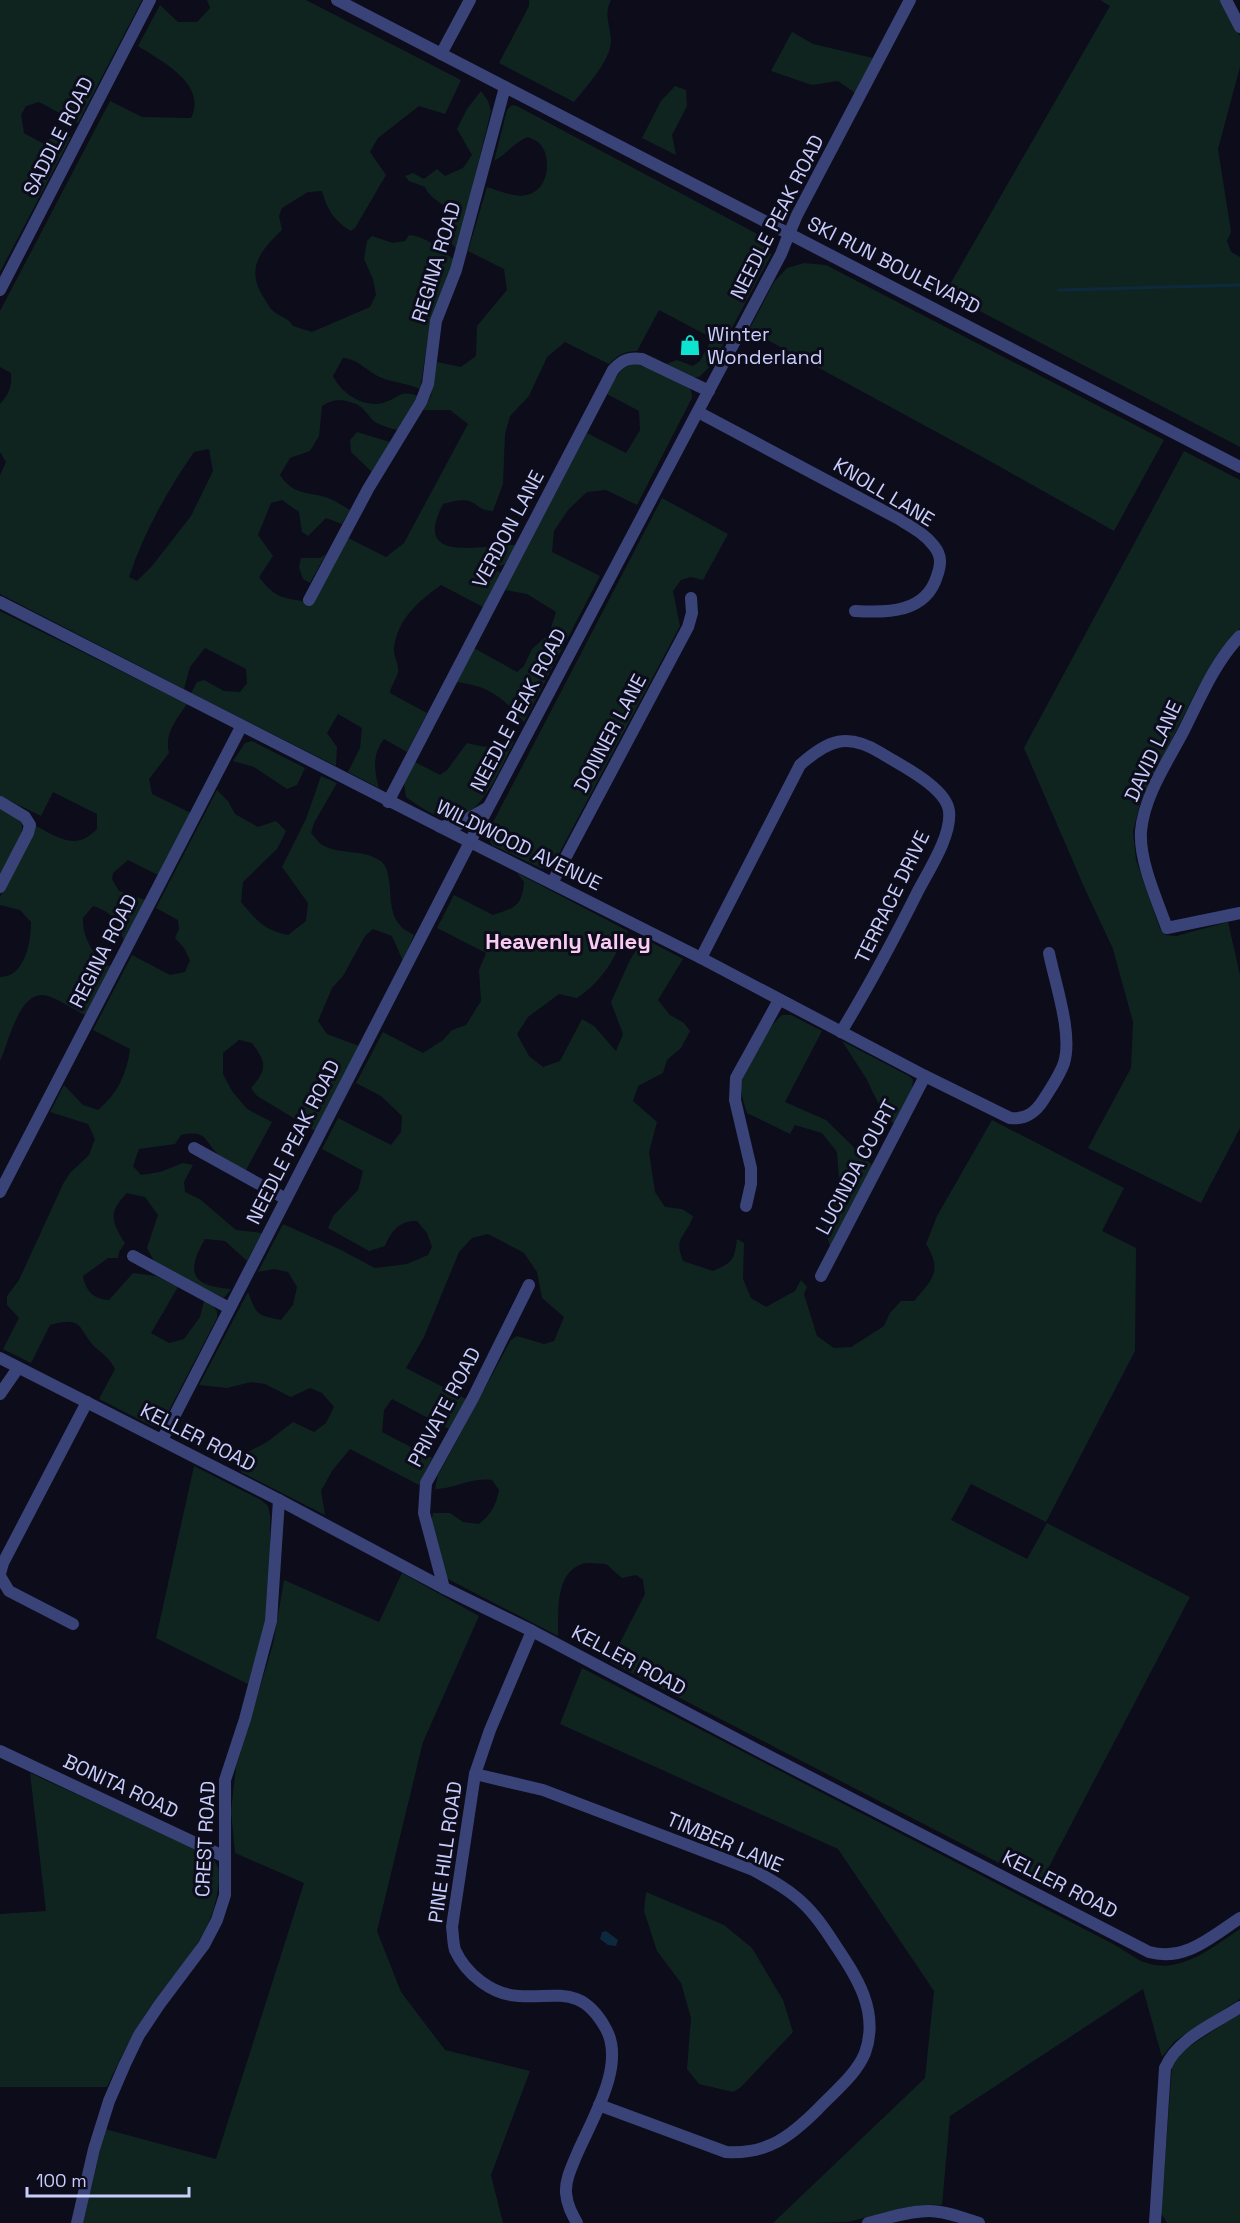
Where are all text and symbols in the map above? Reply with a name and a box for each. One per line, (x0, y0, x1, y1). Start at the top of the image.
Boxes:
street label: SADDLE ROAD (17, 72, 99, 200)
street label: NEEDLE PEAK ROAD (724, 130, 830, 304)
street label: REGINA ROAD (405, 199, 467, 325)
street label: SKI RUN BOULEVARD (803, 210, 985, 320)
place label: Winter Wonderland (707, 321, 823, 370)
shop icon: Winter Wonderland (678, 333, 702, 357)
street label: KNOLL LANE (829, 452, 939, 532)
street label: VERDON LANE (466, 466, 550, 592)
street label: NEEDLE PEAK ROAD (464, 624, 572, 796)
street label: DONNER LANE (568, 669, 652, 797)
street label: DAVID LANE (1118, 696, 1188, 806)
street label: WILDWOOD AVENUE (432, 794, 606, 896)
street label: TERRACE DRIVE (849, 826, 935, 968)
street label: REGINA ROAD (63, 890, 143, 1012)
district label: Heavenly Valley (485, 927, 651, 955)
street label: NEEDLE PEAK ROAD (240, 1055, 346, 1229)
street label: LUCINDA COURT (809, 1095, 903, 1239)
street label: PRIVATE ROAD (402, 1343, 486, 1471)
street label: KELLER ROAD (136, 1397, 260, 1477)
street label: KELLER ROAD (567, 1619, 691, 1701)
street label: BONITA ROAD (59, 1748, 183, 1824)
street label: CREST ROAD (189, 1780, 221, 1898)
street label: PINE HILL ROAD (422, 1780, 468, 1924)
street label: TIMBER LANE (663, 1806, 787, 1878)
street label: KELLER ROAD (998, 1844, 1122, 1924)
scale bar (27, 2160, 189, 2198)
text: 100 m (36, 2169, 87, 2192)

